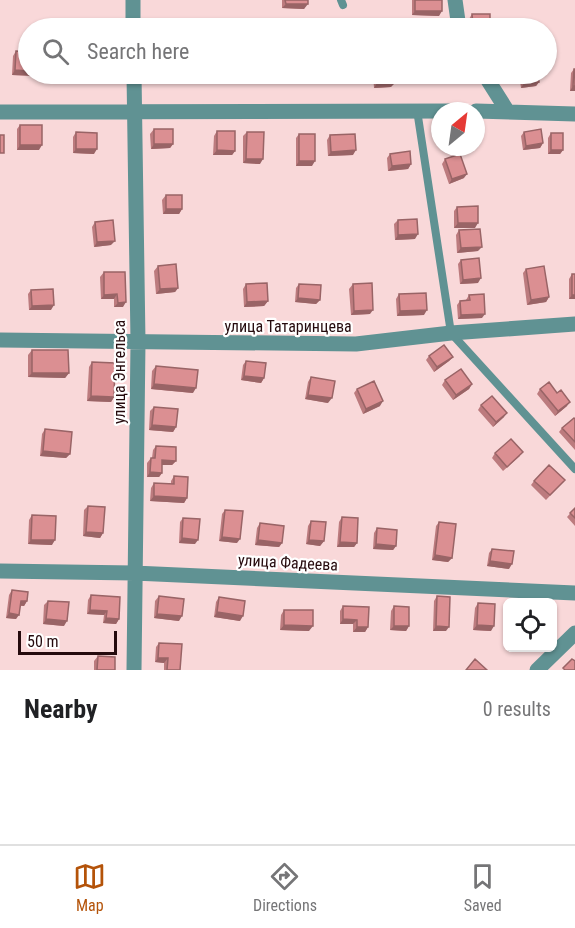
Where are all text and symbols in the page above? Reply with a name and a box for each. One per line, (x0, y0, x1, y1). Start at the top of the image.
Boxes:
search box (18, 18, 557, 84)
icon: search (39, 35, 72, 68)
text: Search here (87, 39, 189, 64)
north arrow (431, 102, 485, 156)
street label: улица Татаринцева (224, 317, 352, 336)
street label: улица Энгельса (110, 320, 129, 424)
street label: улица Фадеева (237, 550, 338, 575)
map controls (503, 598, 557, 652)
button: locate (503, 598, 557, 652)
scale bar (18, 628, 117, 656)
text: 50 m (27, 632, 59, 651)
text: Nearby (24, 694, 98, 724)
text: 0 results (483, 697, 551, 721)
tab: Map (73, 860, 106, 915)
tab: Directions (253, 860, 317, 915)
tab: Saved (464, 860, 502, 915)

